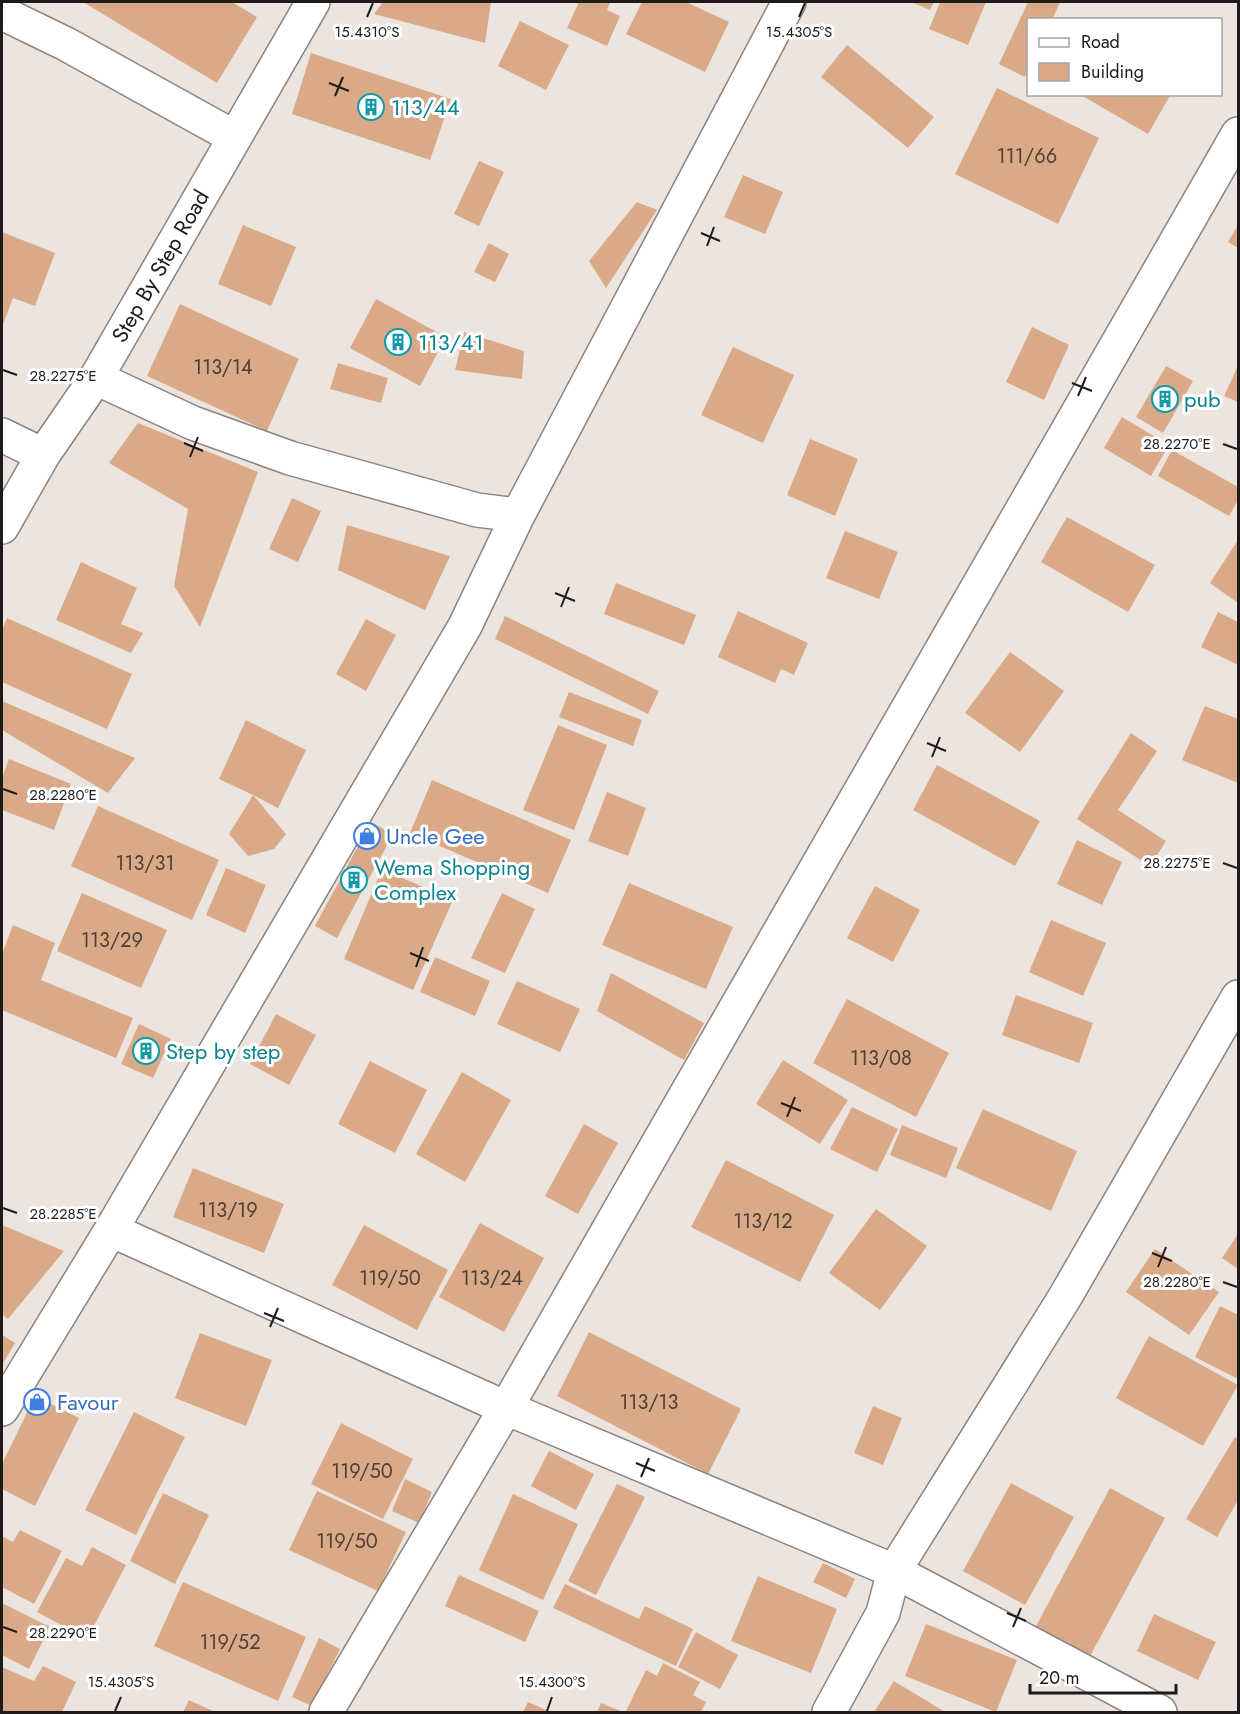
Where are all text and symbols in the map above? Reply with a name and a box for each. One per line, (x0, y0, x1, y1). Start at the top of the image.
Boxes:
legend (1027, 18, 1222, 96)
text: 15.4310°S (335, 21, 399, 43)
text: 15.4305°S (766, 21, 832, 43)
text: Road (1081, 29, 1120, 55)
text: Building (1081, 59, 1144, 85)
place label: 113/44 (391, 91, 460, 123)
building icon: 113/44 (356, 92, 386, 122)
house number: 111/66 (997, 142, 1057, 171)
street label: Step By Step Road (103, 184, 217, 348)
place label: 113/41 (418, 326, 484, 358)
building icon: 113/41 (383, 327, 413, 357)
house number: 113/14 (193, 353, 253, 382)
text: 28.2275°E (30, 365, 96, 387)
place label: pub (1184, 383, 1221, 415)
building icon: pub (1150, 384, 1180, 414)
text: 28.2270°E (1143, 433, 1211, 455)
text: 28.2280°E (29, 784, 97, 806)
place label: Uncle Gee (386, 820, 485, 852)
shop icon: Uncle Gee (352, 821, 382, 851)
house number: 113/31 (116, 849, 174, 878)
place label: Wema Shopping Complex (374, 851, 530, 908)
text: 28.2275°E (1144, 852, 1210, 874)
building icon: Wema Shopping Complex (339, 865, 369, 895)
house number: 113/29 (81, 926, 143, 955)
place label: Step by step (166, 1035, 280, 1067)
building icon: Step by step (131, 1036, 161, 1066)
house number: 113/08 (850, 1044, 912, 1073)
house number: 113/19 (198, 1196, 258, 1225)
text: 28.2285°E (29, 1203, 97, 1225)
house number: 113/12 (733, 1207, 793, 1236)
house number: 119/50 (359, 1264, 421, 1293)
house number: 113/24 (461, 1264, 523, 1293)
text: 28.2280°E (1143, 1271, 1211, 1293)
place label: Favour (57, 1386, 119, 1418)
shop icon: Favour (22, 1387, 52, 1417)
house number: 113/13 (620, 1388, 678, 1417)
house number: 119/50 (331, 1457, 393, 1486)
house number: 119/50 (316, 1527, 378, 1556)
text: 28.2290°E (29, 1622, 97, 1644)
house number: 119/52 (199, 1628, 261, 1657)
scale bar (1030, 1657, 1176, 1695)
text: 20 m (1039, 1665, 1079, 1691)
text: 15.4305°S (88, 1671, 154, 1693)
text: 15.4300°S (518, 1671, 586, 1693)

